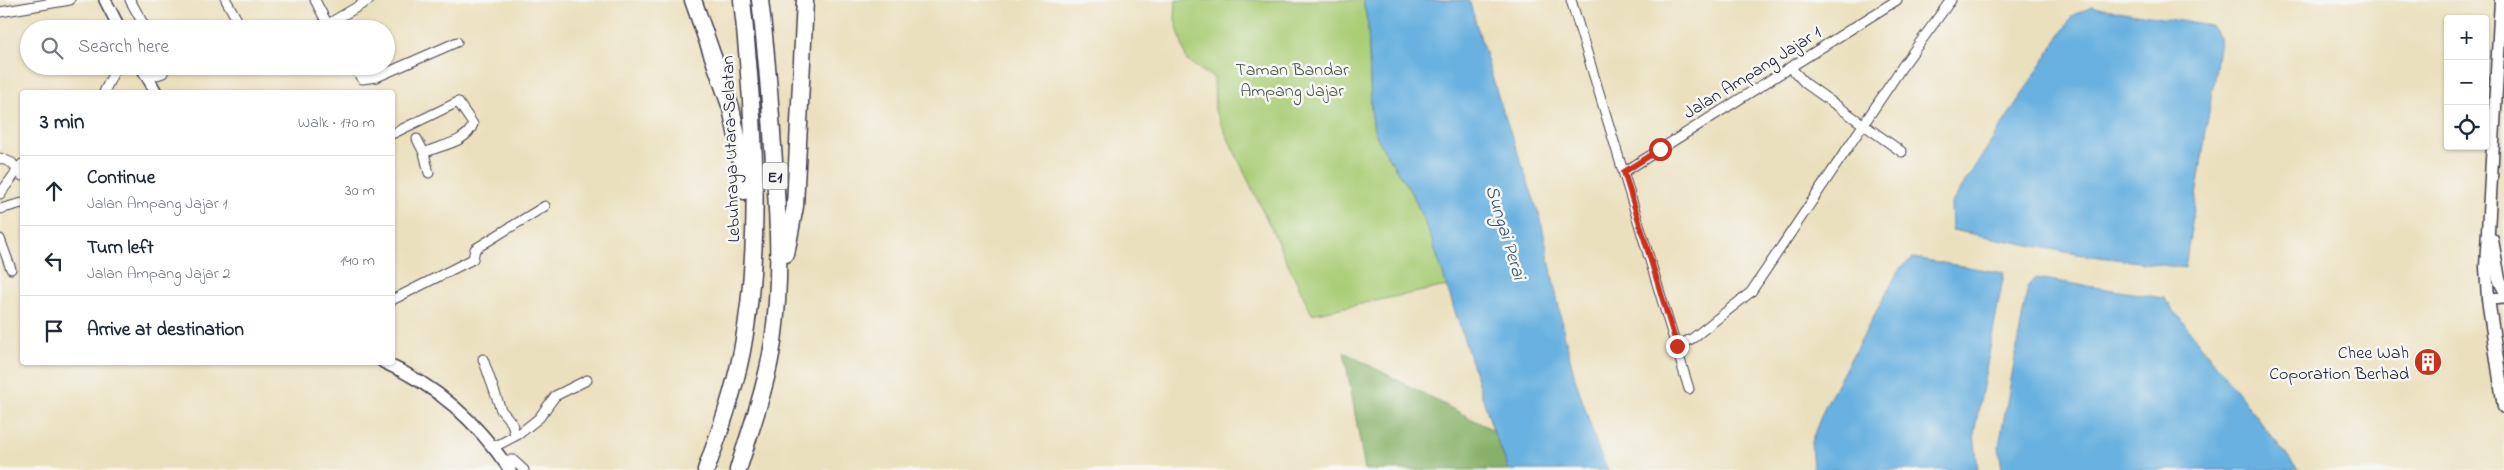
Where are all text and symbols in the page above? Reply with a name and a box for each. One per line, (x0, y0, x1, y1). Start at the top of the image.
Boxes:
map controls (2444, 15, 2489, 150)
button: + (2444, 15, 2489, 60)
search box (20, 20, 395, 75)
street label: Jalan Ampang Jajar 1 (1679, 21, 1828, 128)
icon: search (38, 34, 66, 62)
text: Search here (78, 34, 169, 61)
street label: Lebuhraya Utara–Selatan (716, 55, 748, 243)
park label: Taman Bandar Ampang Jajar (1235, 58, 1349, 106)
button: − (2444, 60, 2489, 105)
button: locate (2444, 105, 2489, 150)
text: 3 min (40, 108, 84, 138)
text: Walk · 170 m (298, 111, 375, 135)
route start (1649, 138, 1672, 161)
road number: E1 (762, 162, 788, 190)
text: Continue (87, 165, 155, 192)
icon: ahead (40, 177, 68, 205)
text: 30 m (345, 179, 375, 203)
water label: Sungai Perai (1477, 182, 1532, 285)
text: Jalan Ampang Jajar 1 (87, 192, 228, 216)
text: Turn left (87, 235, 154, 262)
icon: left (40, 247, 68, 275)
text: 140 m (340, 249, 375, 273)
text: Jalan Ampang Jajar 2 (87, 262, 231, 286)
icon: arrive (40, 317, 68, 345)
text: Arrive at destination (87, 317, 244, 344)
route end (1666, 335, 1689, 358)
place label: Chee Wah Coporation Berhad (2269, 341, 2409, 388)
building icon: Chee Wah Coporation Berhad (2413, 347, 2443, 377)

